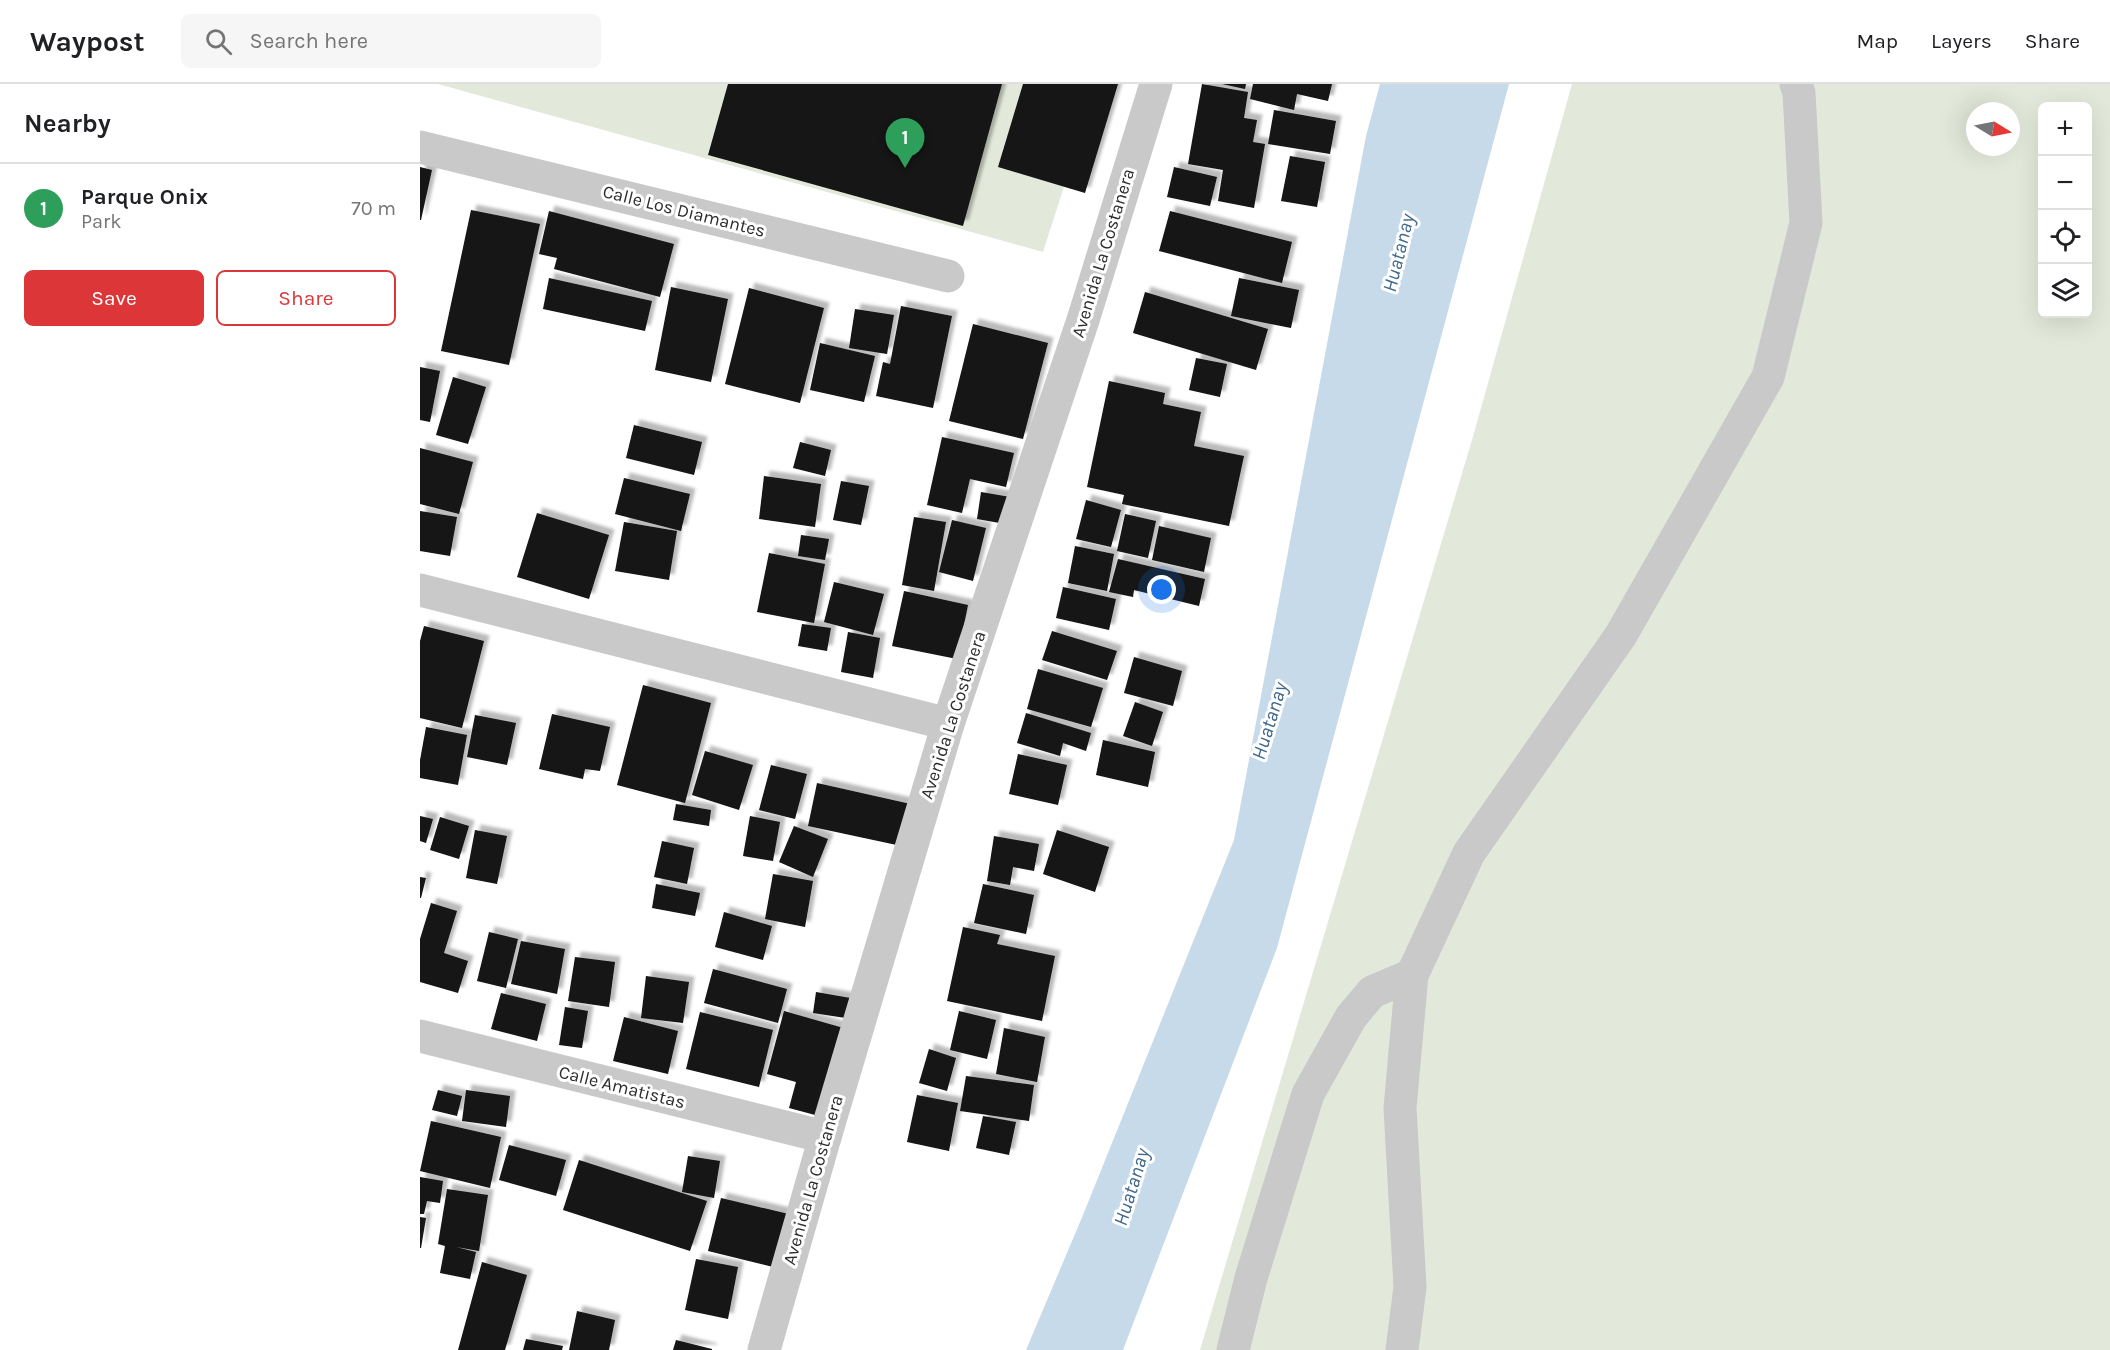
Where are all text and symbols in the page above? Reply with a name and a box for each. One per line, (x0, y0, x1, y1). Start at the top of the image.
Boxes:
search box (181, 14, 601, 68)
text: Waypost (30, 25, 145, 58)
icon: search (202, 25, 235, 58)
text: Search here (250, 28, 368, 54)
text: Map (1856, 29, 1898, 53)
text: Layers (1931, 29, 1992, 53)
text: Share (2025, 29, 2080, 53)
north arrow (1966, 102, 2020, 156)
map controls (2038, 102, 2092, 318)
button: + (2038, 102, 2092, 156)
text: Nearby (24, 108, 111, 139)
pin: 1 (886, 118, 924, 168)
button: − (2038, 156, 2092, 210)
street label: Avenida La Costanera (1067, 166, 1139, 340)
street label: Calle Los Diamantes (600, 180, 768, 242)
text: Parque Onix (81, 184, 208, 210)
text: 1 (40, 197, 47, 220)
text: 70 m (351, 197, 396, 220)
text: Park (81, 210, 122, 233)
button: locate (2038, 210, 2092, 264)
water label: Huatanay (1378, 211, 1420, 294)
button: layers (2038, 264, 2092, 318)
button: Save (24, 270, 204, 326)
button: Share (216, 270, 396, 326)
your location (1147, 575, 1176, 604)
street label: Avenida La Costanera (915, 628, 991, 802)
water label: Huatanay (1247, 679, 1292, 763)
street label: Calle Amatistas (557, 1061, 687, 1113)
street label: Avenida La Costanera (778, 1093, 848, 1267)
water label: Huatanay (1109, 1145, 1154, 1229)

